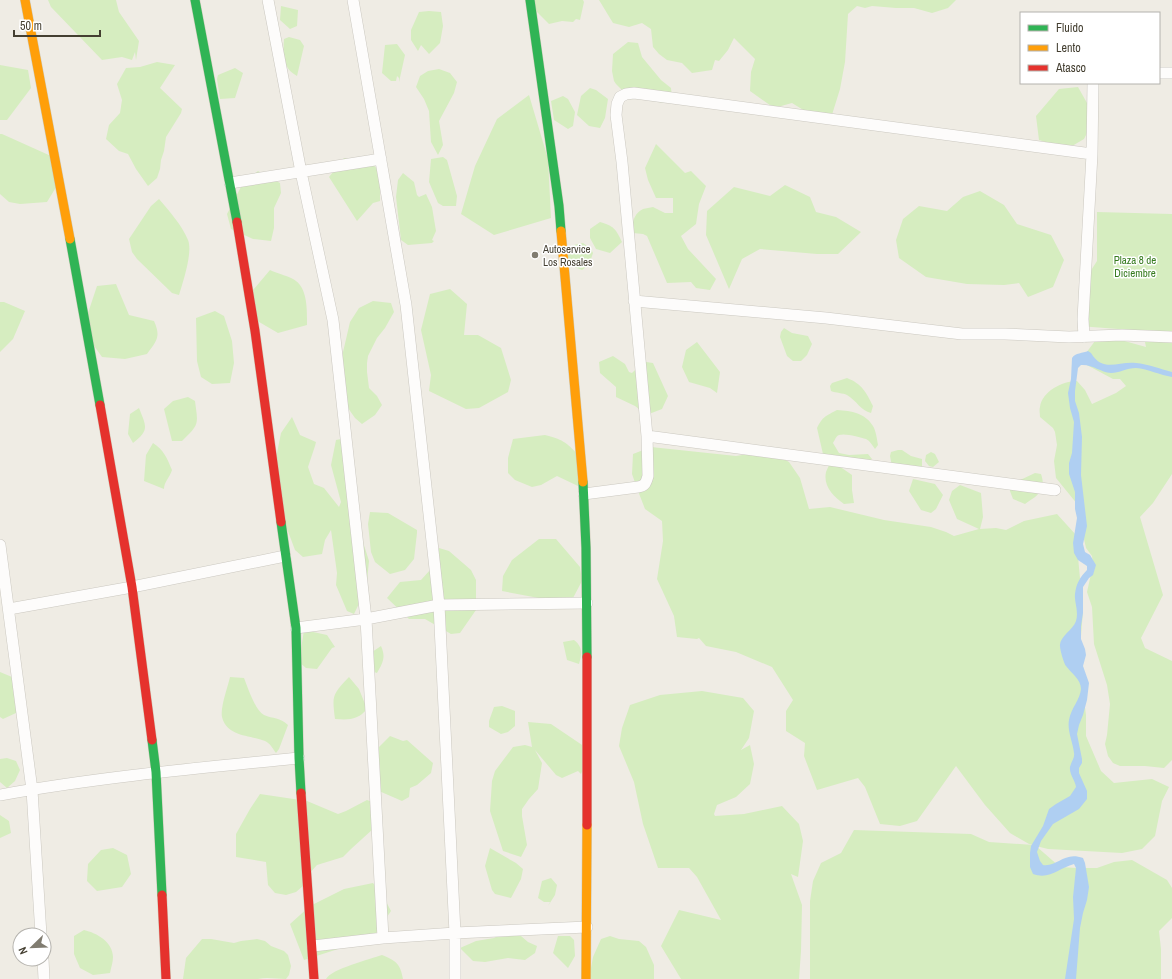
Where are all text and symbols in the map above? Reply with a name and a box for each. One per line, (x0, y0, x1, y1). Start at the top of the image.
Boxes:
scale bar (14, 12, 100, 38)
legend (1020, 12, 1160, 84)
text: 50 m (20, 18, 42, 34)
text: Fluido (1056, 20, 1083, 36)
text: Lento (1056, 40, 1081, 56)
text: Atasco (1055, 60, 1086, 76)
place label: Autoservice Los Rosales (542, 242, 593, 269)
marker: Autoservice Los Rosales (530, 250, 540, 260)
park label: Plaza 8 de Diciembre (1114, 253, 1156, 280)
north arrow (12, 927, 52, 967)
text: N (15, 945, 31, 957)

